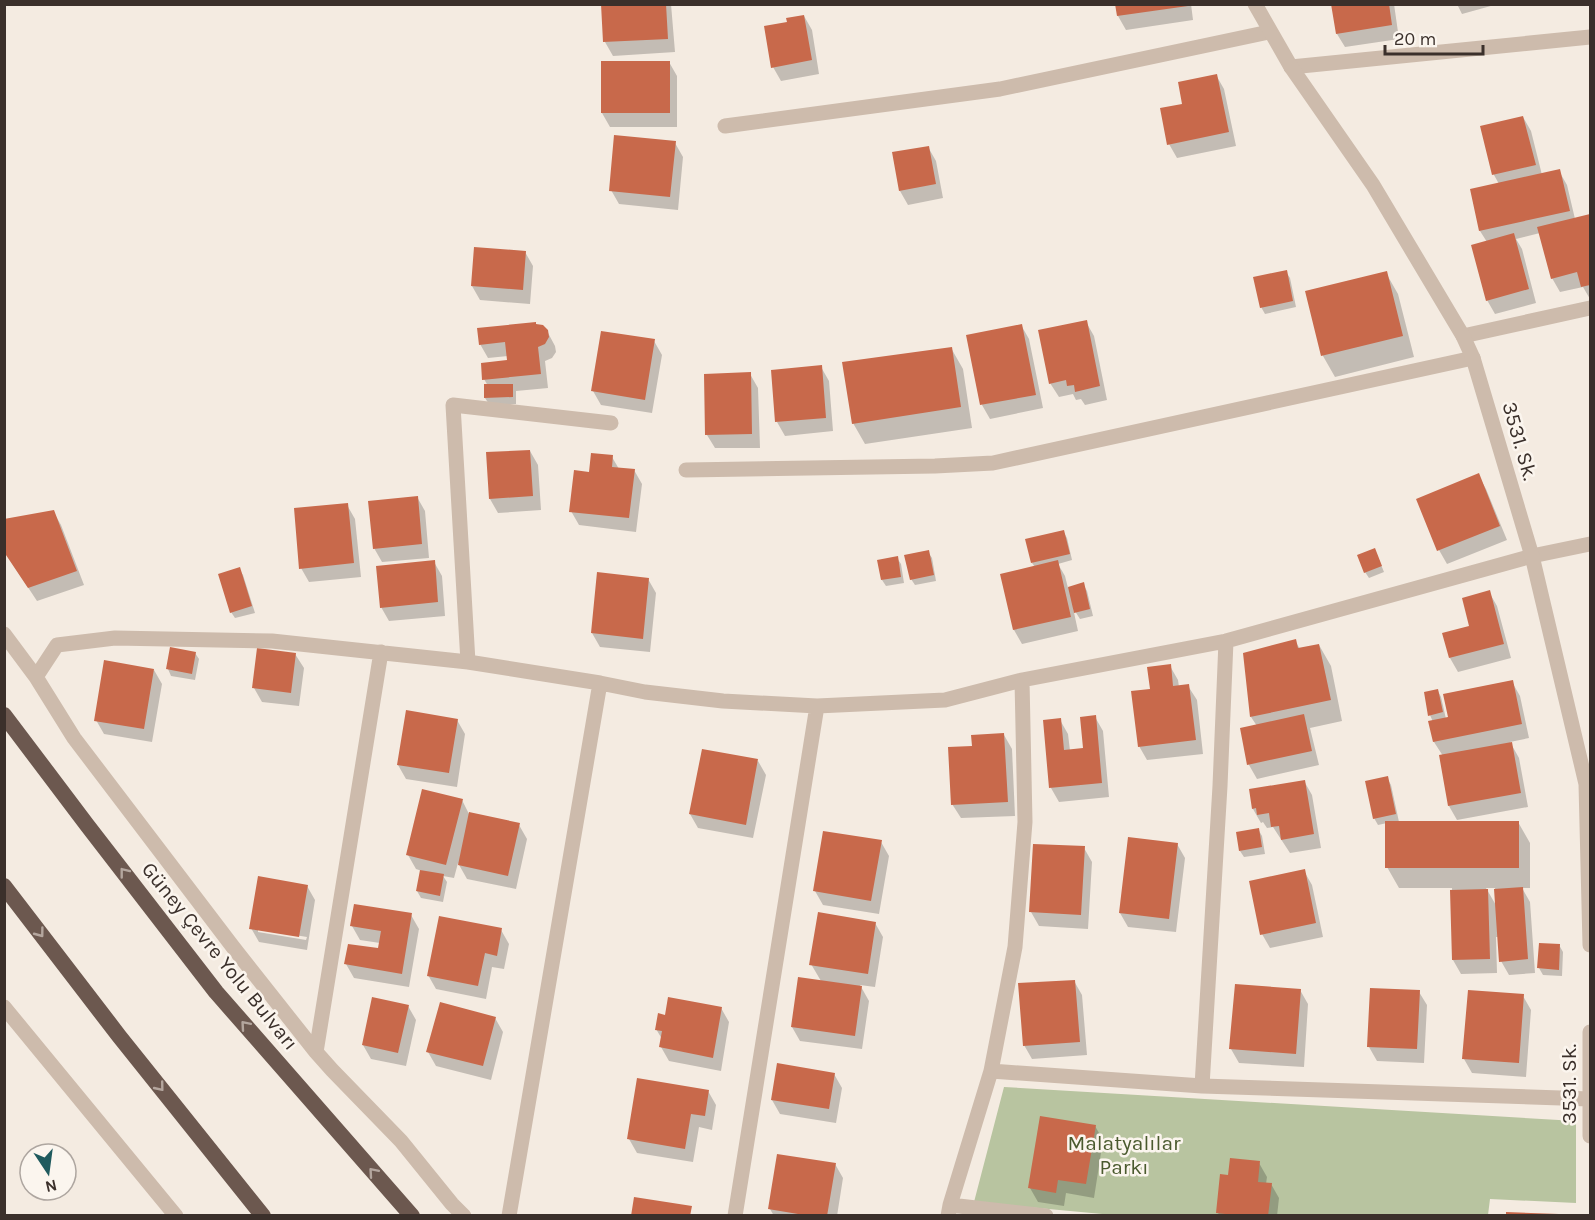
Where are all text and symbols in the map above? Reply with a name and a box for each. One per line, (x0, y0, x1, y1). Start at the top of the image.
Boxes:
scale bar (1385, 18, 1482, 56)
text: 20 m (1394, 28, 1436, 50)
street label: 3531. Sk. (1497, 399, 1543, 483)
street label: Güney Çevre Yolu Bulvarı (137, 857, 303, 1055)
one-way arrow (120, 868, 131, 879)
one-way arrow (33, 926, 44, 937)
one-way arrow (241, 1021, 252, 1032)
street label: 3531. Sk. (1557, 1043, 1581, 1124)
one-way arrow (152, 1080, 163, 1091)
park label: Malatyalılar Parkı (1067, 1131, 1181, 1179)
north arrow (18, 1142, 78, 1202)
one-way arrow (369, 1168, 380, 1179)
text: N (44, 1176, 59, 1197)

